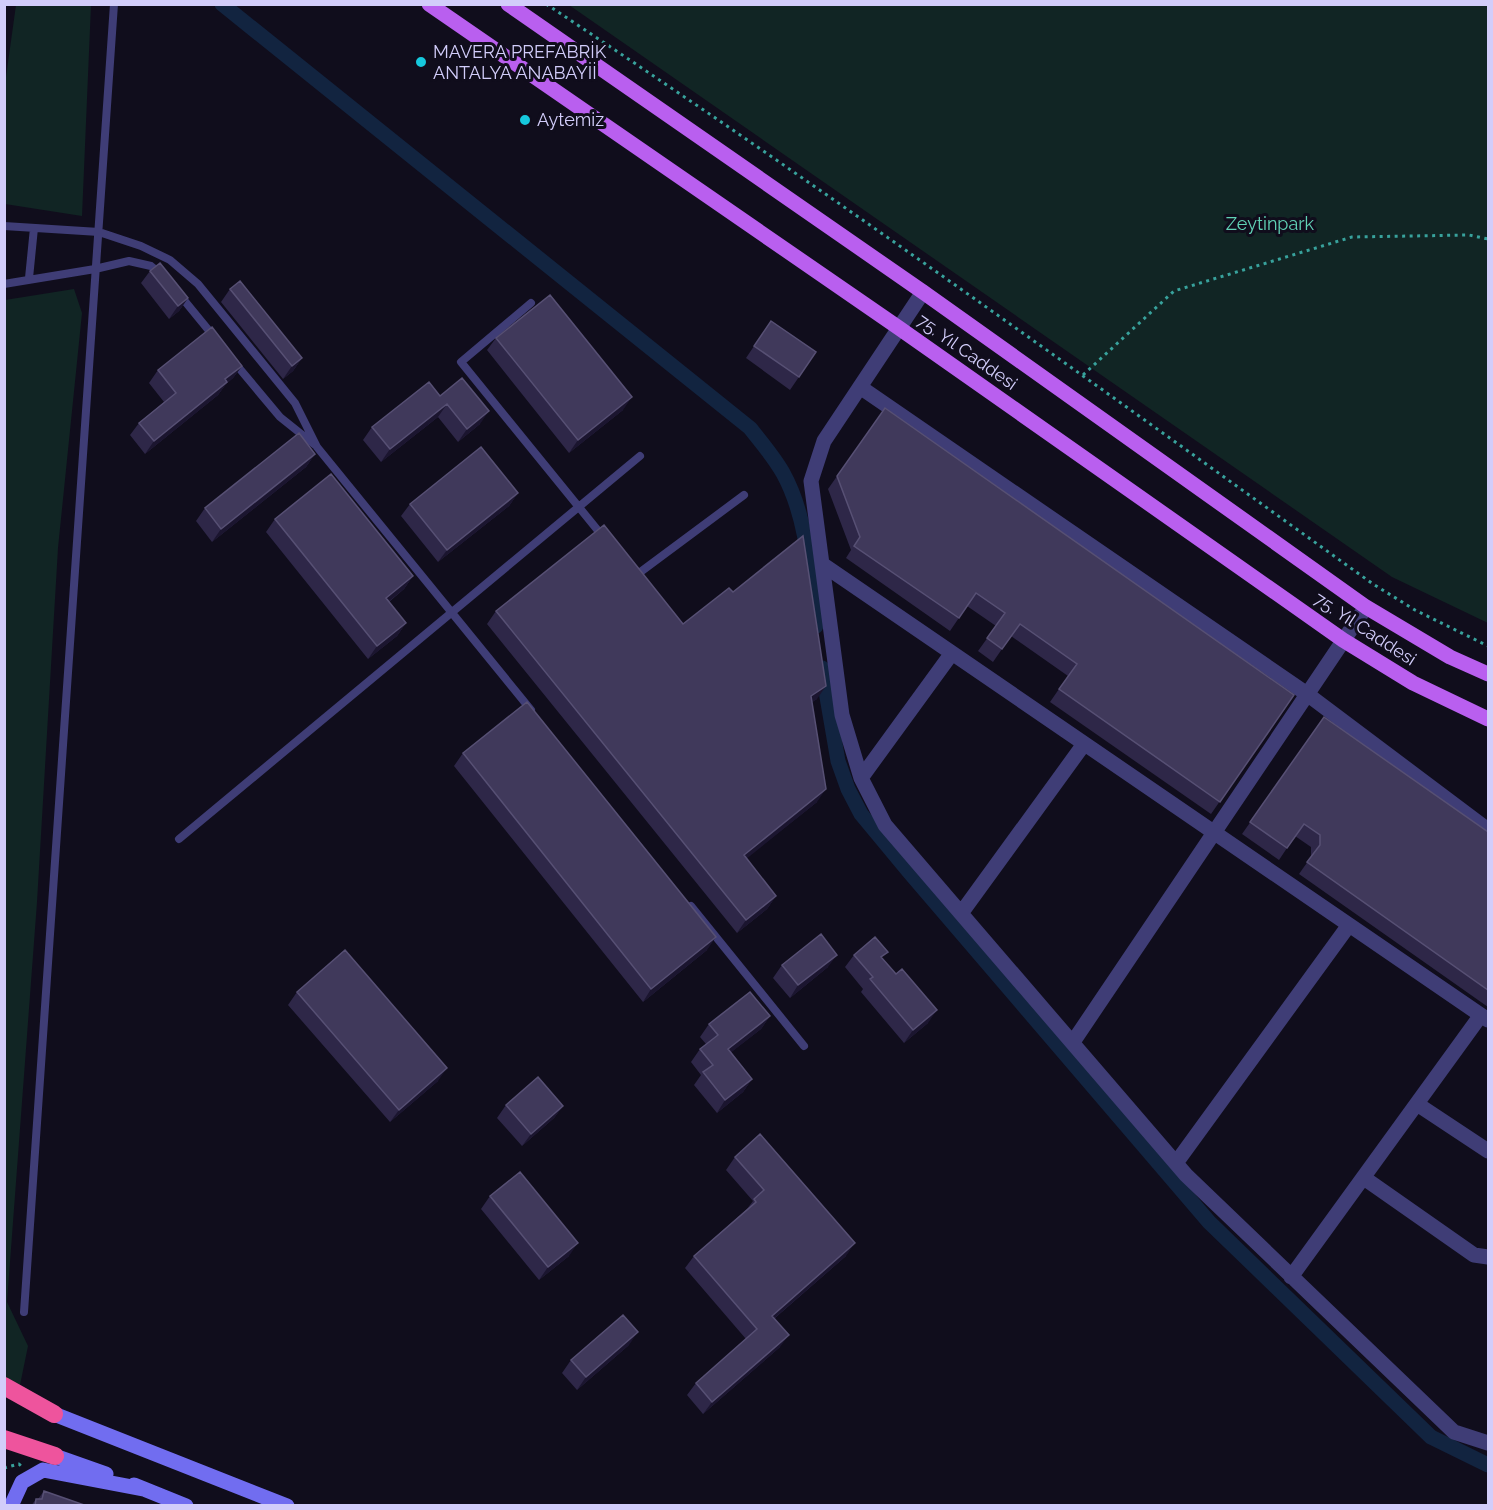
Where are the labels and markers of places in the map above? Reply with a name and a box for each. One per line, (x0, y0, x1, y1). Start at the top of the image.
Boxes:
place label: MAVERA PREFABRİK ANTALYA ANABAYİİ (433, 41, 607, 83)
marker: MAVERA PREFABRİK ANTALYA ANABAYİİ (414, 55, 428, 69)
place label: Aytemiz (537, 109, 604, 130)
marker: Aytemiz (518, 113, 532, 127)

